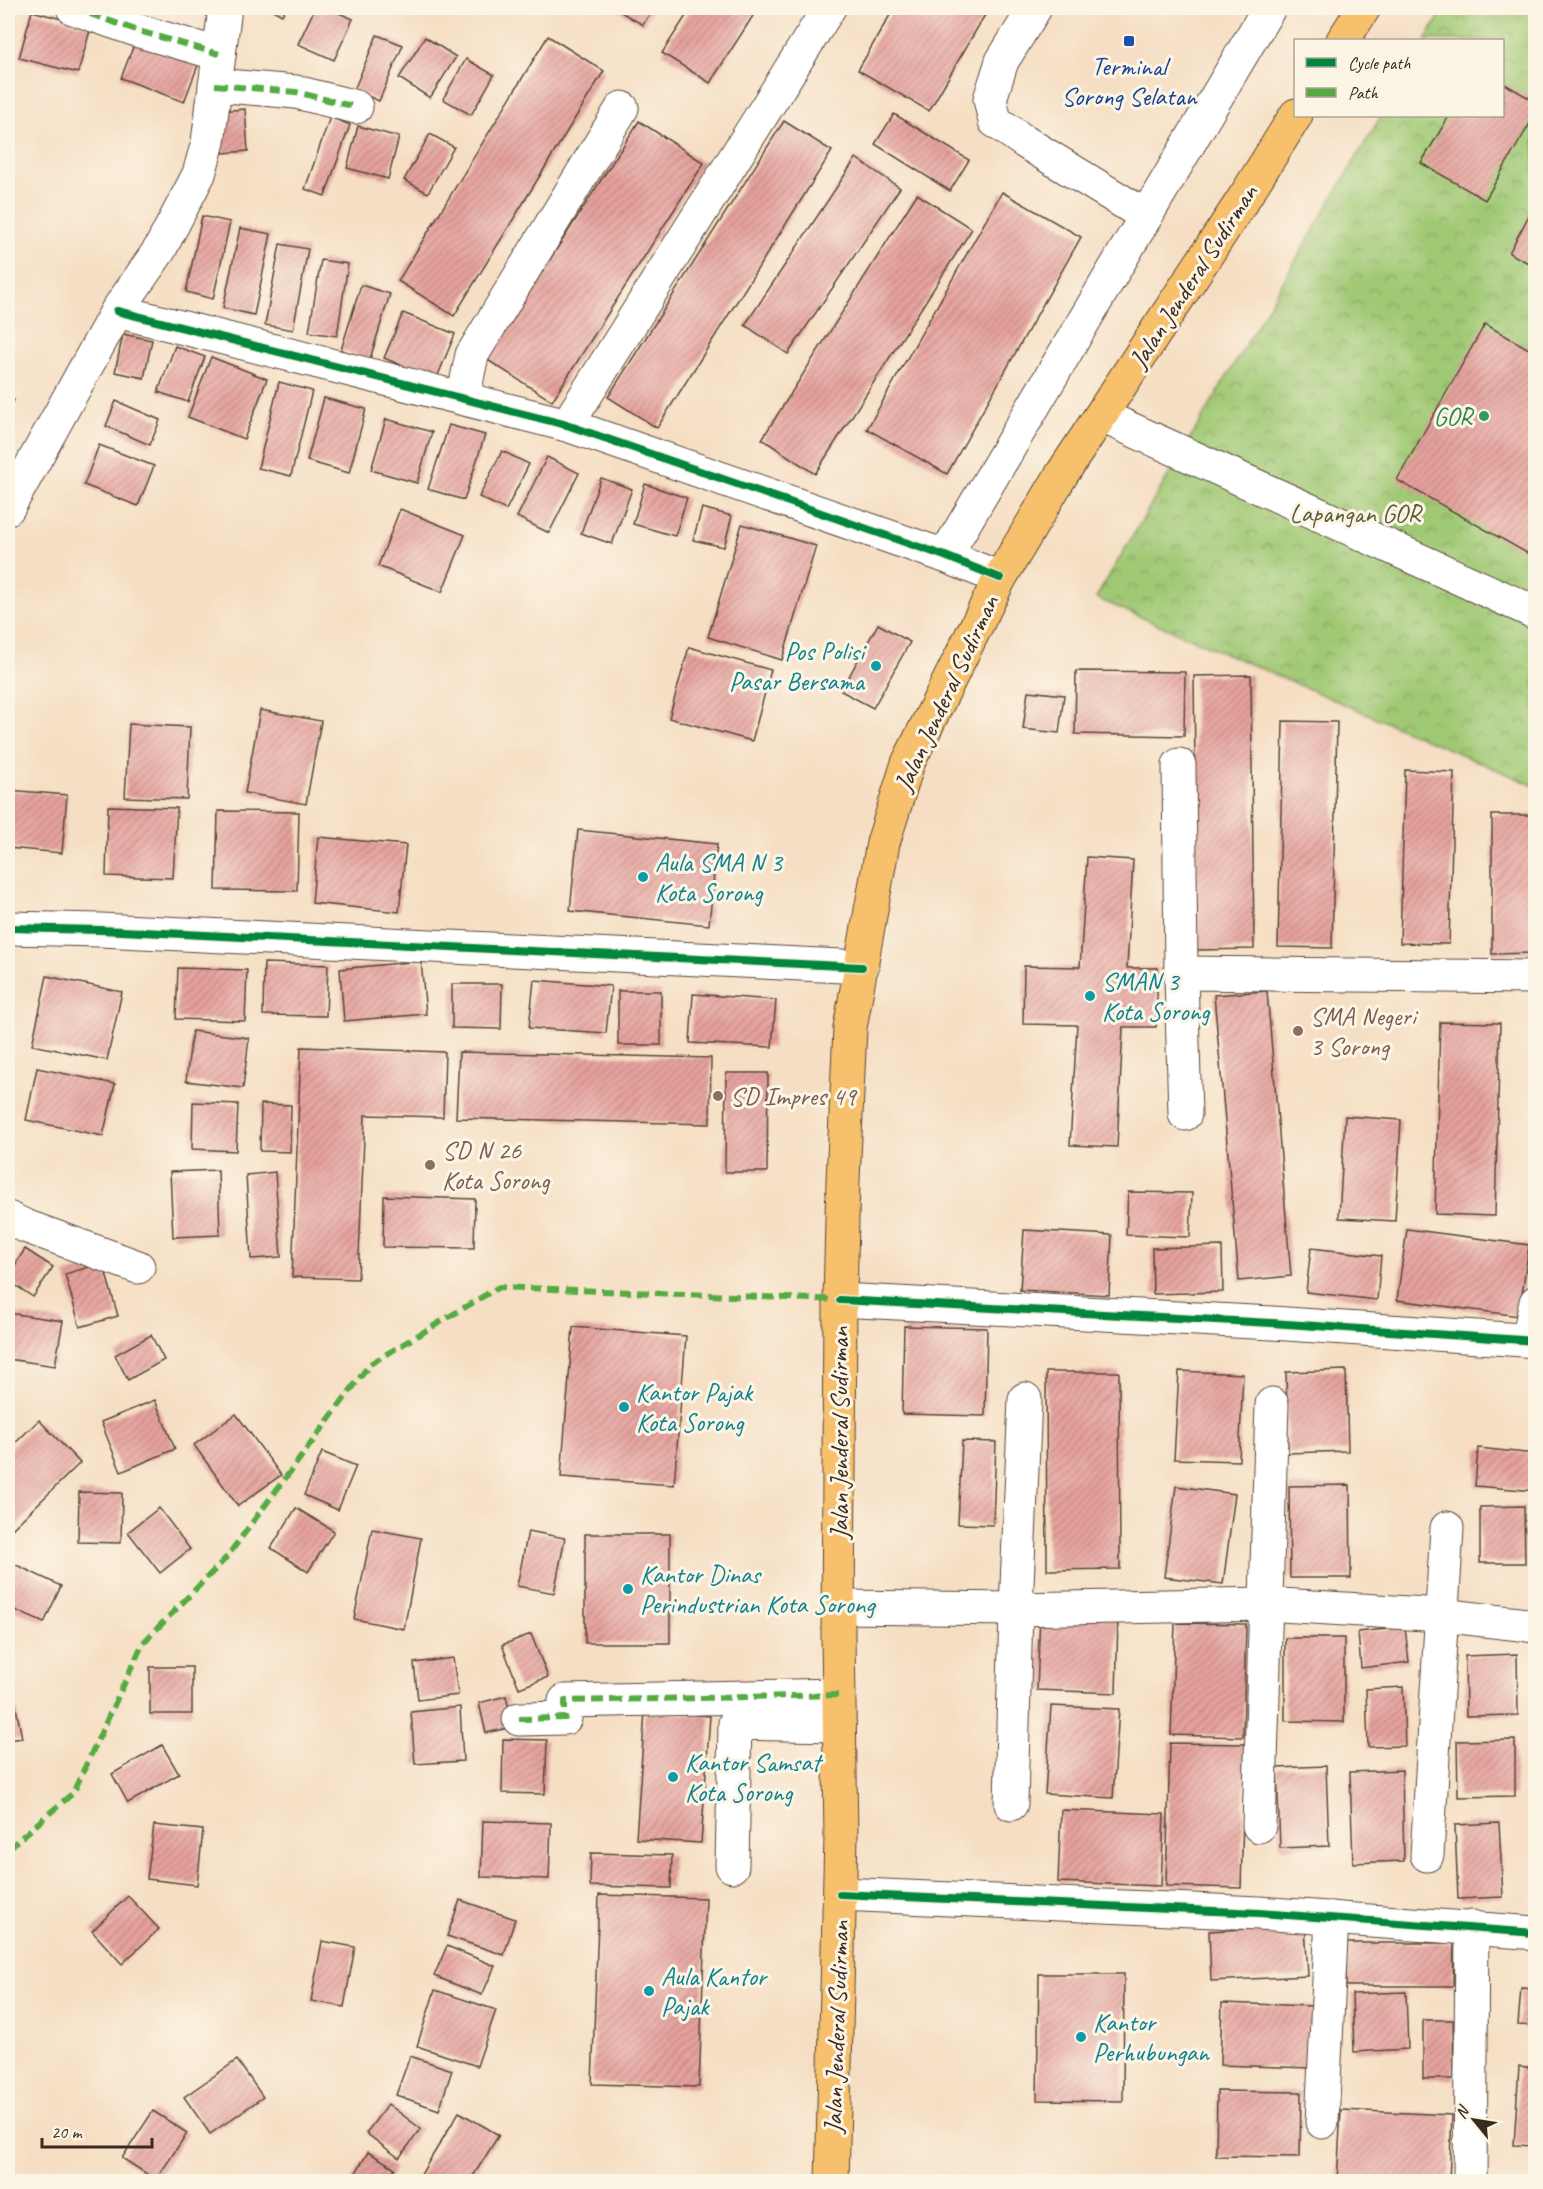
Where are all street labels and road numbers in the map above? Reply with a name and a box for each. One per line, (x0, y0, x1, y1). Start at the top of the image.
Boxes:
street label: Jalan Jenderal Sudirman (1121, 177, 1266, 376)
street label: Jalan Jenderal Sudirman (886, 589, 1007, 798)
street label: Jalan Jenderal Sudirman (823, 1325, 856, 1541)
street label: Jalan Jenderal Sudirman (816, 1919, 857, 2136)

